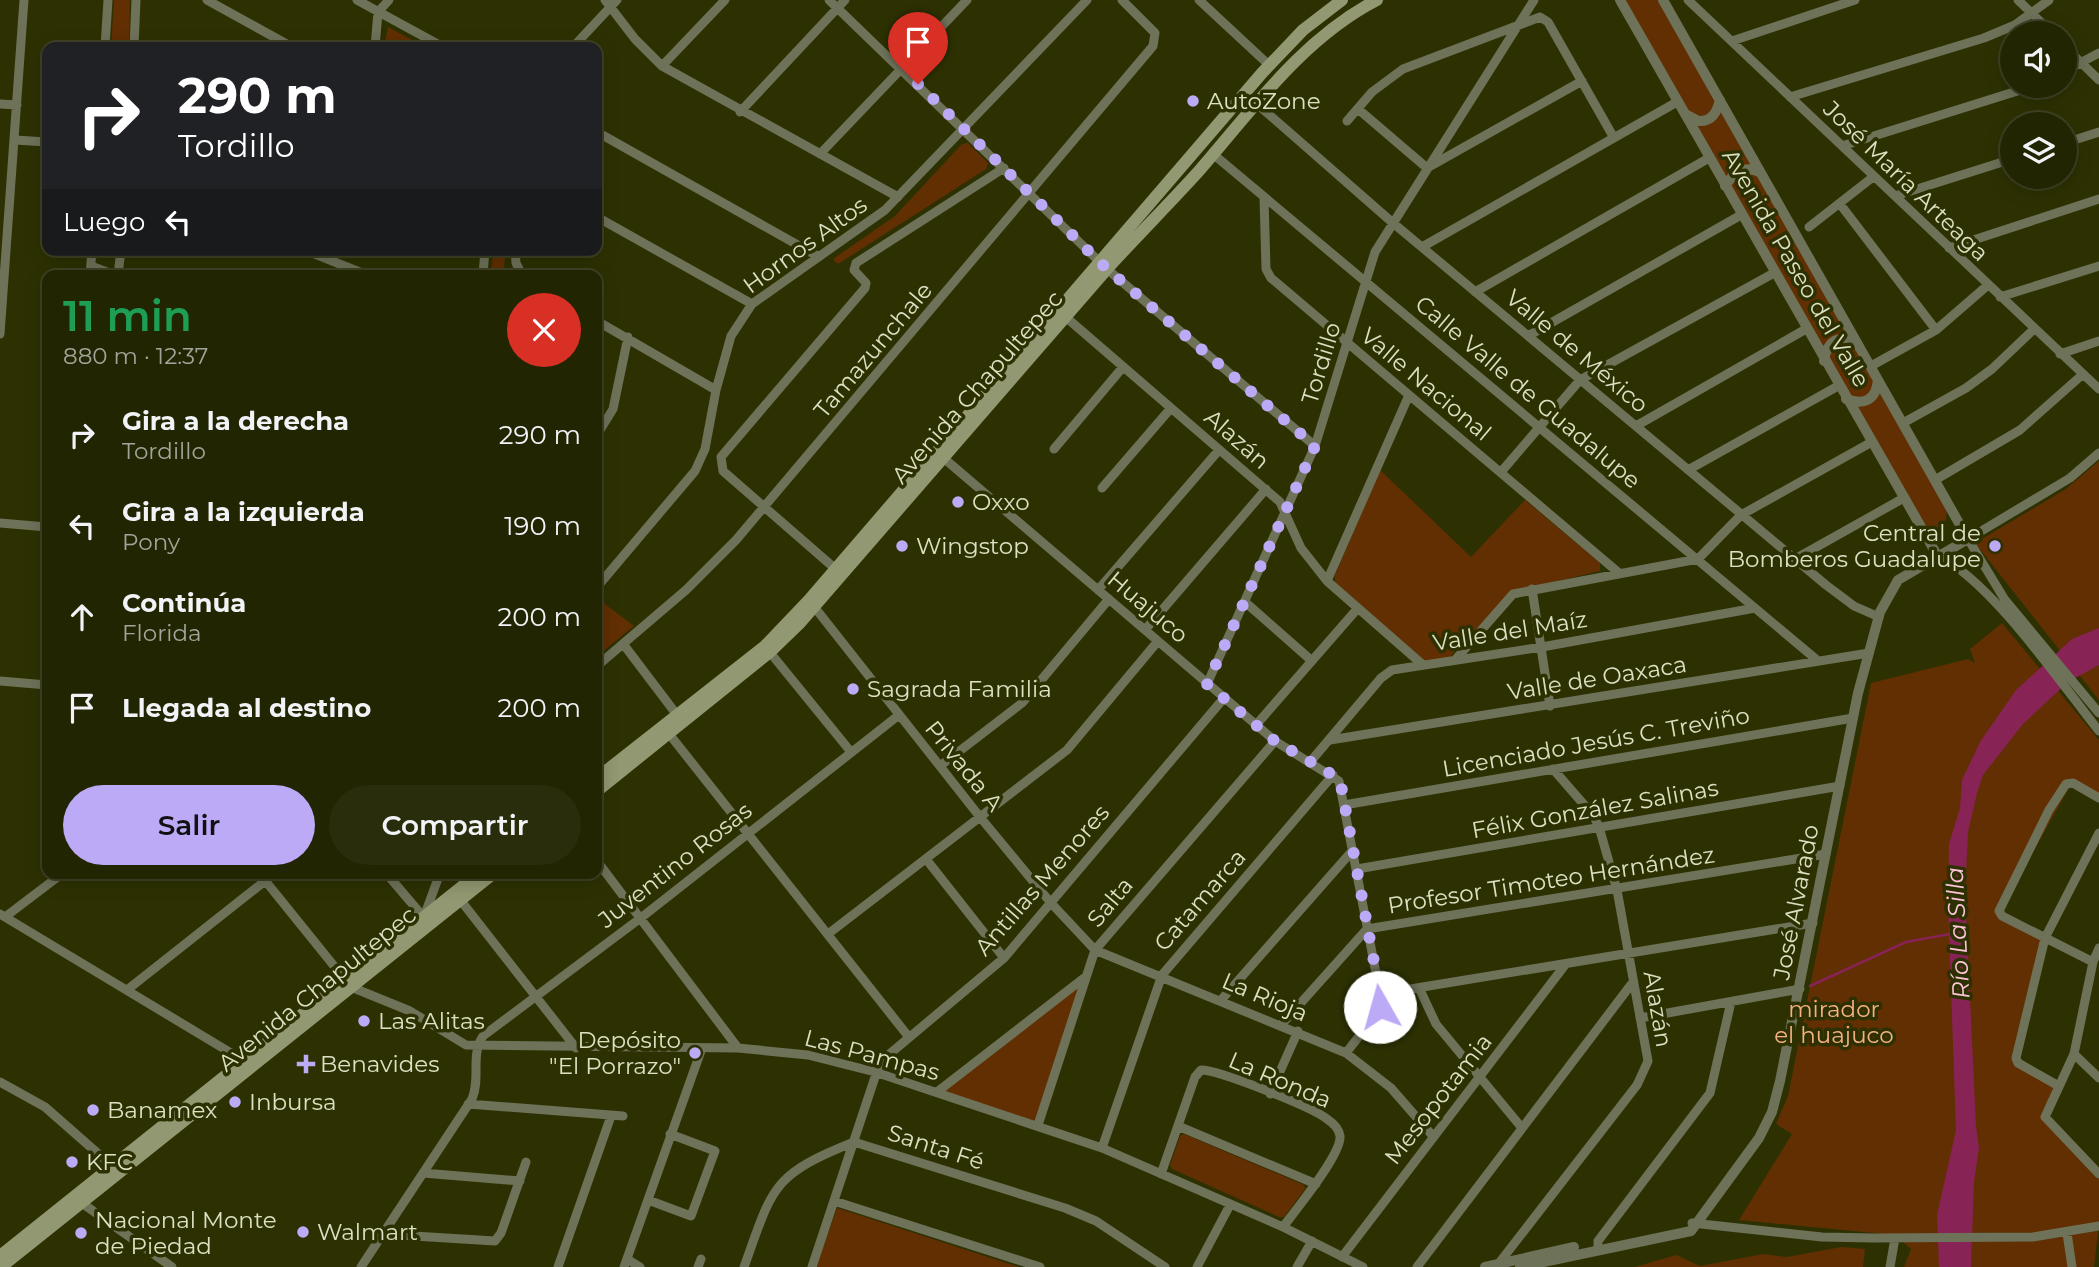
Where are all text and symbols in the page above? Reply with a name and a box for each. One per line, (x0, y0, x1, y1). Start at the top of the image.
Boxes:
pin (888, 12.0, 948, 84)
map controls (2000, 21, 2077, 189)
button: sound (2000, 21, 2077, 98)
icon: arrive (899, 23, 937, 61)
text: 290 m (178, 66, 337, 125)
icon: right (63, 70, 154, 161)
place label: AutoZone (1207, 87, 1321, 115)
marker: AutoZone (1185, 93, 1201, 109)
street label: José María Arteaga (1817, 94, 1994, 267)
button: layers (2000, 112, 2077, 189)
text: Tordillo (178, 126, 295, 165)
street label: Avenida Paseo del Valle (1716, 144, 1876, 392)
street label: Hornos Altos (738, 191, 872, 299)
icon: left (159, 203, 197, 241)
text: Luego (63, 206, 145, 238)
street label: Tamazunchale (808, 276, 938, 424)
street label: Valle de México (1500, 283, 1654, 419)
street label: Avenida Chapultepec (886, 285, 1068, 489)
text: 11 min (63, 290, 192, 342)
street label: Calle Valle de Guadalupe (1410, 290, 1646, 494)
button: close (507, 293, 581, 367)
street label: Tordillo (1295, 319, 1347, 407)
street label: Valle Nacional (1355, 321, 1497, 447)
text: 880 m · 12:37 (63, 342, 208, 370)
street label: Alazán (1199, 403, 1275, 475)
text: Gira a la derecha (122, 405, 349, 437)
icon: right (63, 416, 101, 454)
text: 290 m (499, 419, 581, 451)
text: Tordillo (122, 437, 206, 465)
place label: Oxxo (972, 488, 1030, 516)
marker: Oxxo (950, 494, 966, 510)
text: Gira a la izquierda (122, 496, 365, 528)
icon: left (63, 507, 101, 545)
text: 190 m (504, 510, 581, 542)
place label: Central de Bomberos Guadalupe (1728, 519, 1981, 573)
text: Pony (122, 528, 180, 556)
place label: Wingstop (916, 532, 1029, 560)
marker: Wingstop (894, 538, 910, 554)
marker: Central de Bomberos Guadalupe (1987, 538, 2003, 554)
street label: Huajuco (1102, 565, 1194, 649)
text: Continúa (122, 587, 246, 619)
icon: ahead (63, 598, 101, 636)
text: 200 m (497, 601, 581, 633)
street label: Valle del Maíz (1431, 605, 1589, 657)
text: Florida (122, 619, 202, 647)
street label: Valle de Oaxaca (1505, 650, 1689, 706)
place label: Sagrada Familia (867, 675, 1052, 703)
marker: Sagrada Familia (845, 681, 861, 697)
icon: arrive (63, 689, 101, 727)
text: Llegada al destino (122, 692, 371, 724)
text: 200 m (497, 692, 581, 724)
street label: Licenciado Jesús C. Treviño (1440, 701, 1752, 783)
street label: Privada A (919, 715, 1009, 817)
street label: Félix González Salinas (1469, 774, 1721, 844)
button: Salir (63, 785, 315, 865)
button: Compartir (329, 785, 581, 865)
street label: Juventino Rosas (592, 796, 757, 934)
street label: Antillas Menores (969, 799, 1115, 961)
street label: José Alvarado (1767, 822, 1825, 983)
street label: Profesor Timoteo Hernández (1386, 840, 1716, 920)
street label: Catamarca (1148, 843, 1252, 957)
water label: Río La Silla (1940, 866, 1975, 1000)
street label: Salta (1081, 871, 1139, 933)
street label: Avenida Chapultepec (212, 901, 422, 1077)
street label: La Rioja (1218, 966, 1312, 1028)
street label: Alazán (1638, 969, 1678, 1049)
position arrow (1343, 970, 1417, 1044)
park label: mirador el huajuco (1774, 995, 1894, 1049)
place label: Las Alitas (378, 1007, 485, 1035)
marker: Las Alitas (356, 1013, 372, 1029)
street label: Las Pampas (801, 1024, 943, 1086)
place label: Depósito "El Porrazo" (549, 1026, 681, 1080)
street label: Mesopotamia (1378, 1028, 1498, 1170)
marker: Depósito "El Porrazo" (687, 1045, 703, 1061)
street label: La Ronda (1224, 1046, 1336, 1114)
place label: Benavides (320, 1050, 440, 1078)
marker: Benavides (298, 1056, 314, 1072)
place label: Inbursa (249, 1088, 337, 1116)
marker: Inbursa (227, 1094, 243, 1110)
place label: Banamex (107, 1096, 217, 1124)
marker: Banamex (85, 1102, 101, 1118)
street label: Santa Fé (884, 1118, 988, 1176)
place label: KFC (86, 1148, 133, 1176)
marker: KFC (64, 1154, 80, 1170)
place label: Nacional Monte de Piedad (95, 1206, 277, 1260)
place label: Walmart (317, 1218, 418, 1246)
marker: Walmart (295, 1224, 311, 1240)
marker: Nacional Monte de Piedad (73, 1225, 89, 1241)

